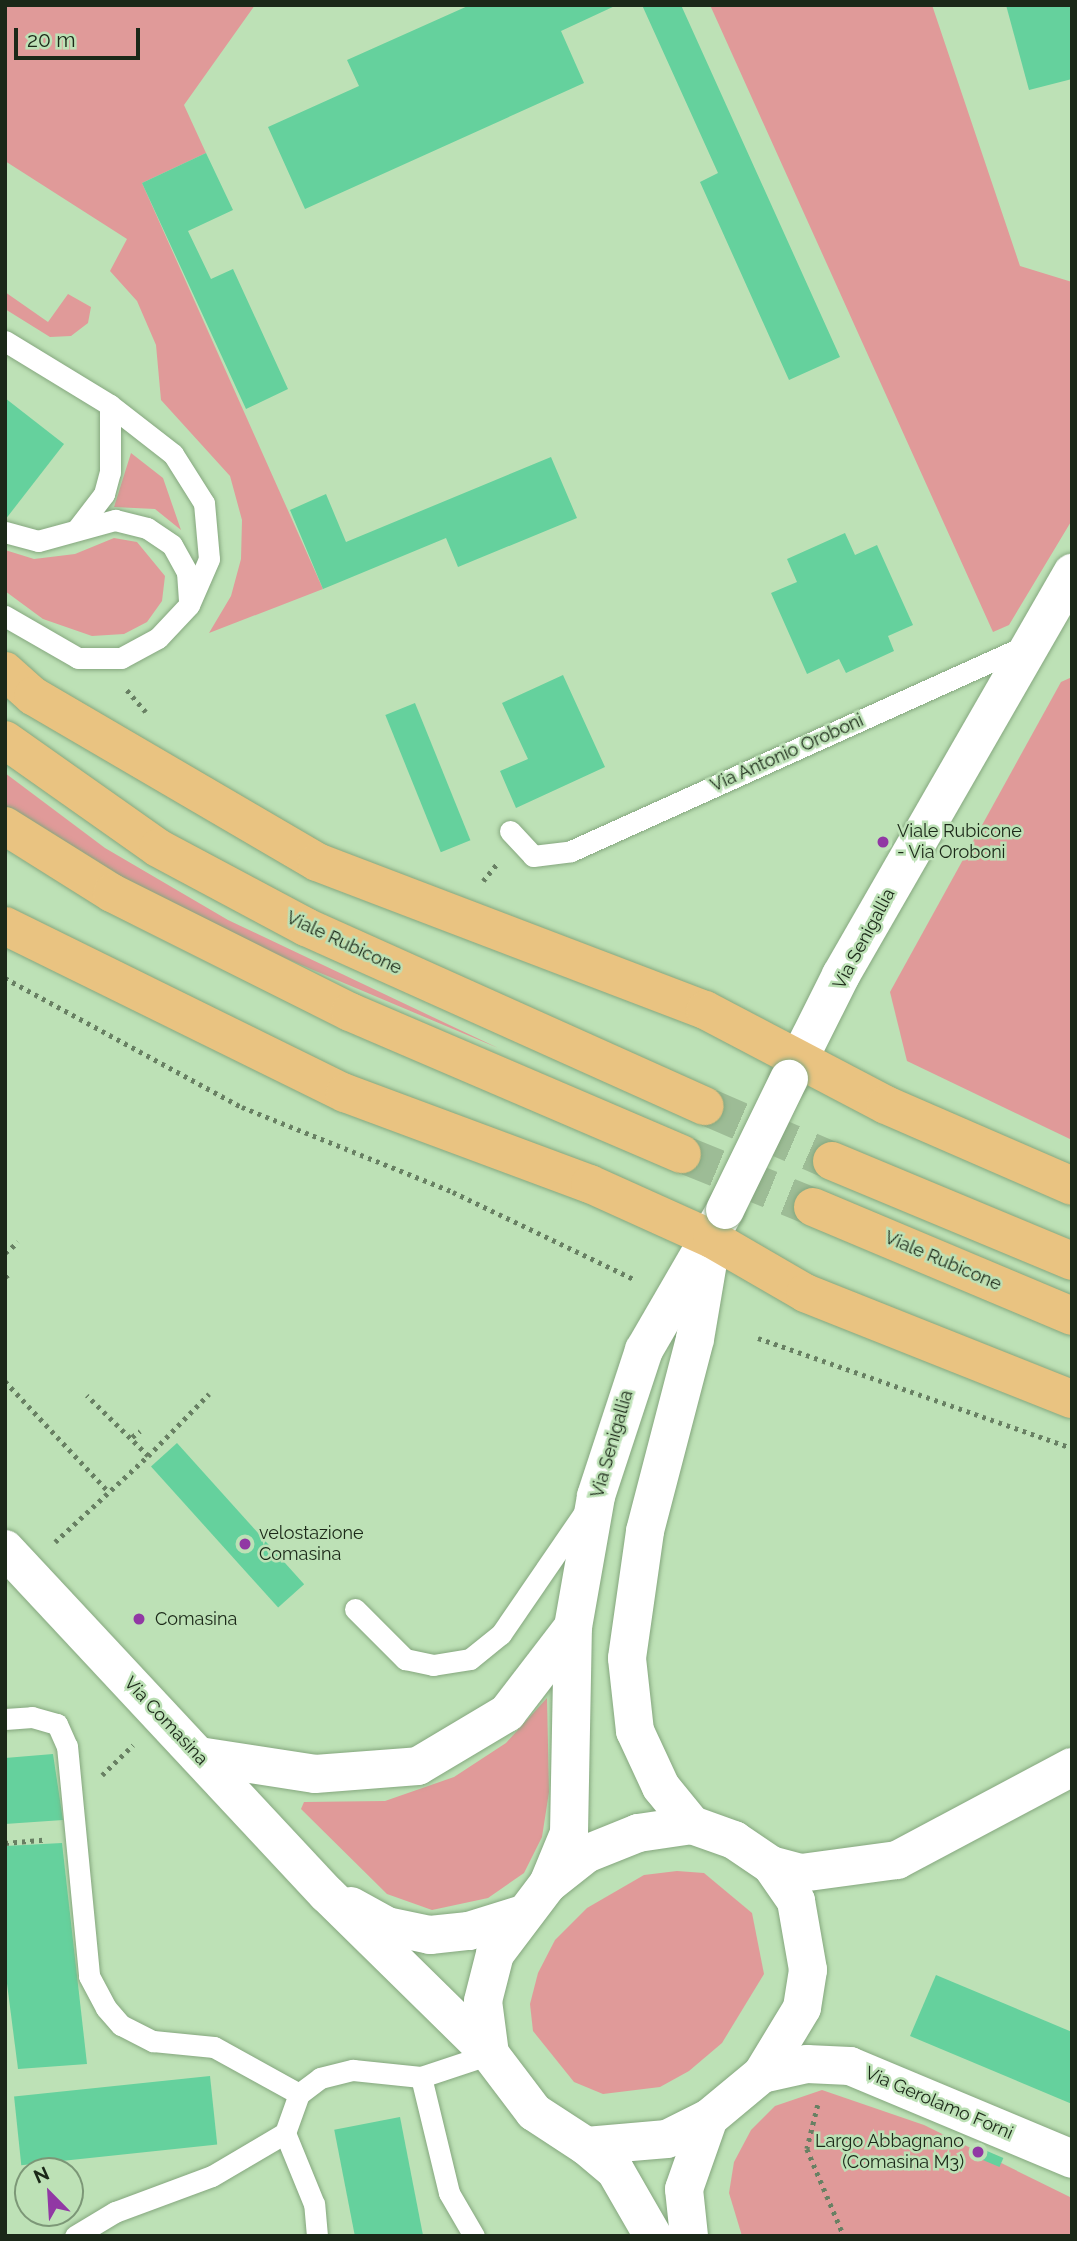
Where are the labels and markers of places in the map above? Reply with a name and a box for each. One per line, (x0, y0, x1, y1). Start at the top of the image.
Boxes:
place label: Viale Rubicone - Via Oroboni (897, 821, 1022, 864)
marker: Viale Rubicone - Via Oroboni (875, 834, 891, 850)
place label: velostazione Comasina (259, 1523, 364, 1566)
marker: velostazione Comasina (237, 1536, 253, 1552)
place label: Comasina (155, 1608, 237, 1630)
marker: Comasina (129, 1609, 149, 1629)
place label: Largo Abbagnano (Comasina M3) (814, 2131, 964, 2174)
marker: Largo Abbagnano (Comasina M3) (970, 2144, 986, 2160)

